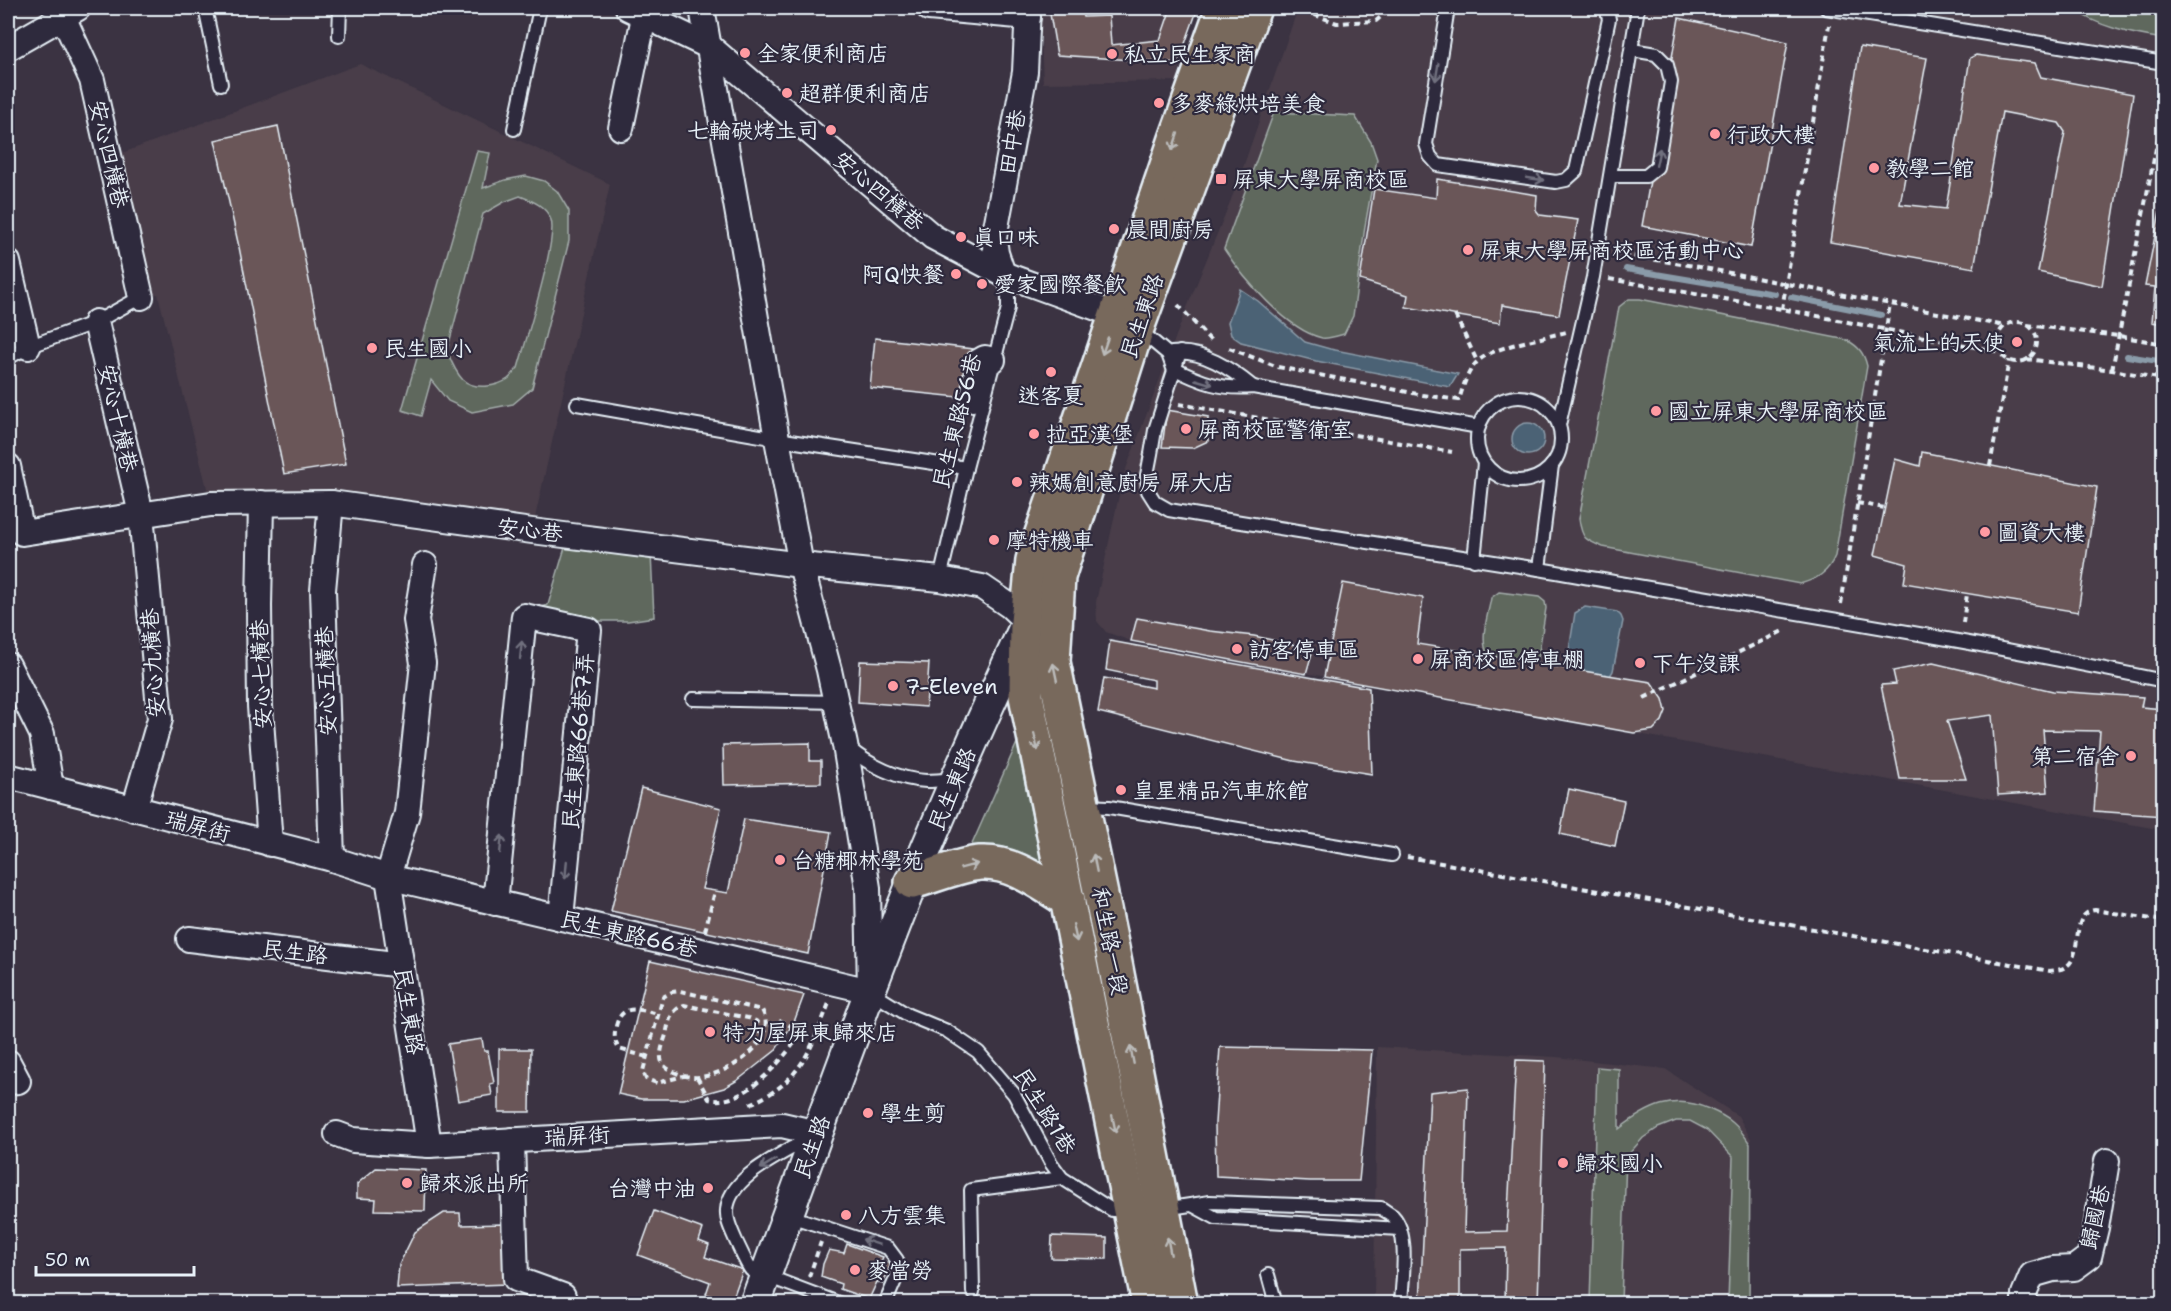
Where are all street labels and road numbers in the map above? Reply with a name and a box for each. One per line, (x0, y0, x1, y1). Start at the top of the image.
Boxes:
street label: 安心四橫巷 (82, 97, 136, 211)
street label: 田中巷 (992, 107, 1032, 177)
street label: 安心四橫巷 (828, 145, 930, 237)
street label: 民生東路 (1114, 270, 1170, 362)
street label: 民生東路56巷 (926, 350, 988, 492)
street label: 安心十橫巷 (91, 361, 145, 475)
street label: 安心巷 (495, 512, 565, 548)
street label: 安心九橫巷 (135, 607, 171, 719)
street label: 安心七橫巷 (245, 619, 277, 729)
street label: 安心五橫巷 (310, 626, 342, 736)
street label: 民生東路66巷7弄 (556, 651, 600, 831)
street label: 民生東路 (921, 743, 983, 835)
street label: 瑞屏街 (162, 803, 234, 849)
street label: 和生路一段 (1085, 884, 1135, 998)
street label: 民生東路66巷 (557, 904, 701, 964)
street label: 民生路 (260, 934, 330, 970)
street label: 民生東路 (388, 965, 430, 1057)
street label: 民生路1巷 (1007, 1062, 1083, 1160)
street label: 民生路 (787, 1111, 837, 1183)
street label: 瑞屏街 (543, 1120, 611, 1152)
street label: 歸國巷 (2073, 1182, 2117, 1252)

